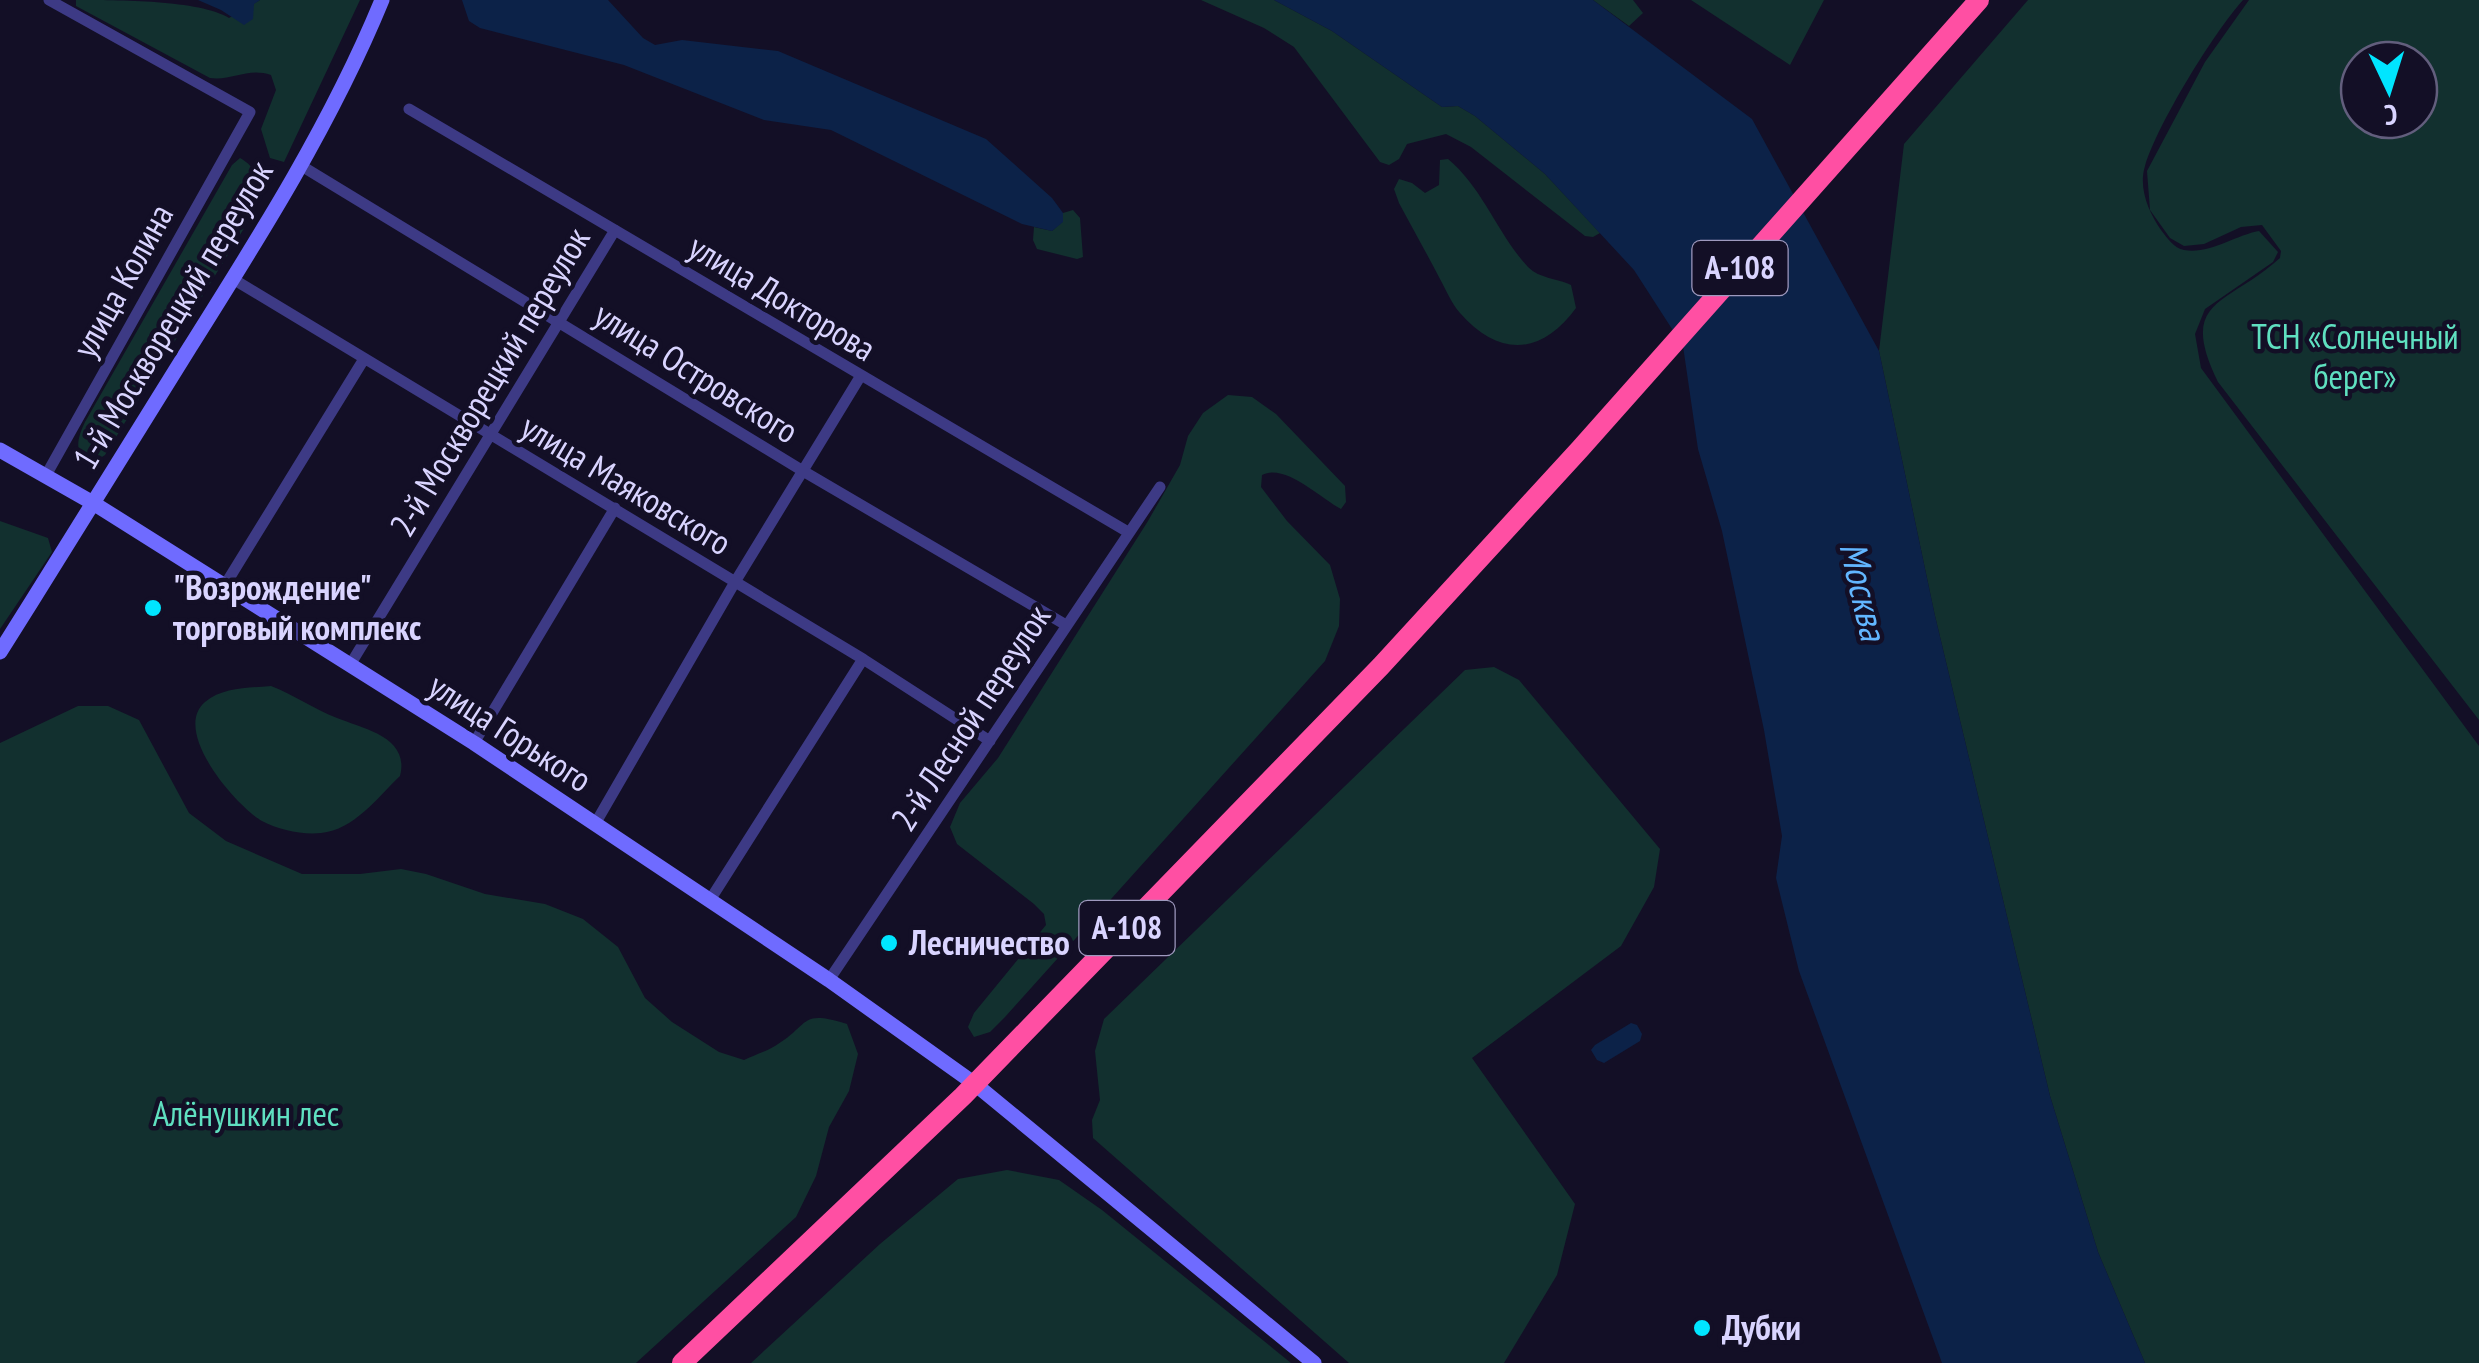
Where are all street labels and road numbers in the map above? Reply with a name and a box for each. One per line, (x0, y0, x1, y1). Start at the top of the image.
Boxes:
street label: 1-й Москворецкий переулок (62, 151, 283, 477)
street label: улица Колина (61, 196, 183, 365)
street label: 2-й Москворецкий переулок (379, 218, 600, 544)
street label: улица Докторова (681, 223, 884, 371)
road number: А-108 (1692, 241, 1788, 295)
street label: улица Островского (586, 291, 807, 453)
street label: улица Маяковского (513, 403, 740, 565)
street label: 2-й Лесной переулок (880, 595, 1061, 839)
street label: улица Горького (420, 662, 601, 802)
road number: А-108 (1080, 901, 1174, 955)

